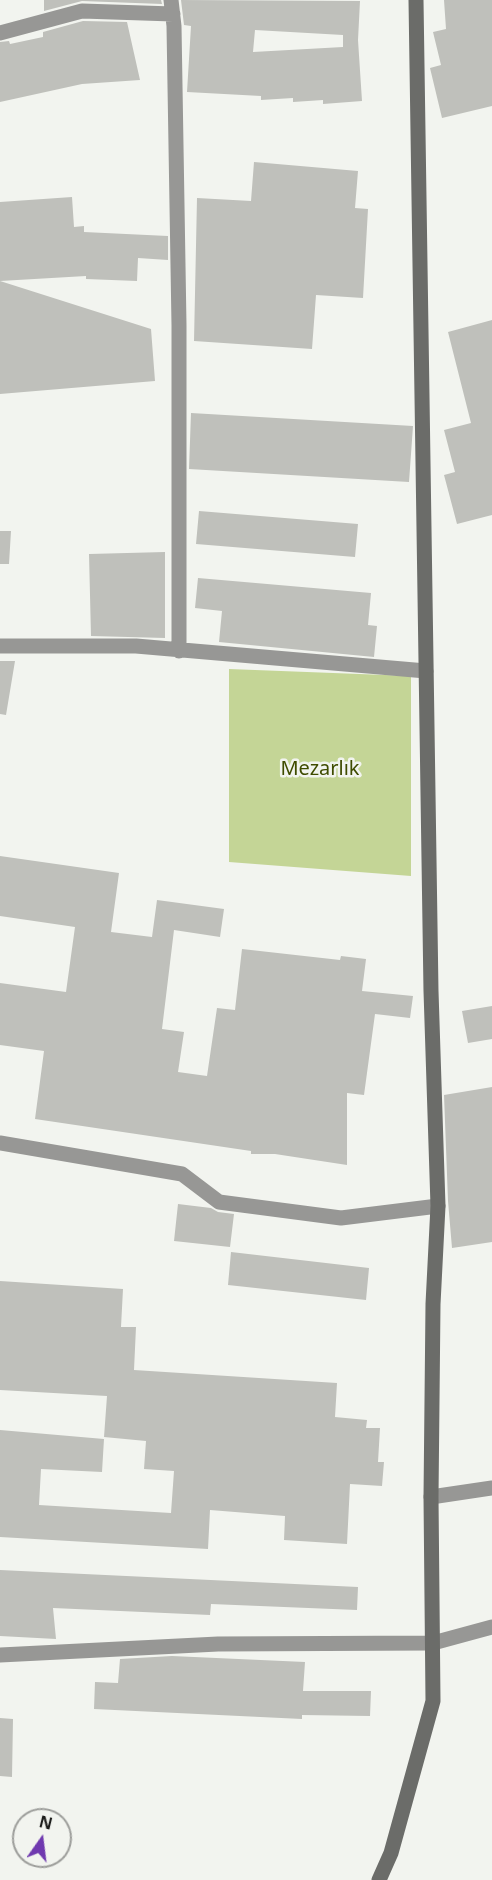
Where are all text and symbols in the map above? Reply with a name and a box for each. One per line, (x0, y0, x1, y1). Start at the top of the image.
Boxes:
park label: Mezarlık (280, 757, 360, 781)
north arrow (12, 1808, 72, 1868)
text: N (37, 1810, 55, 1835)

